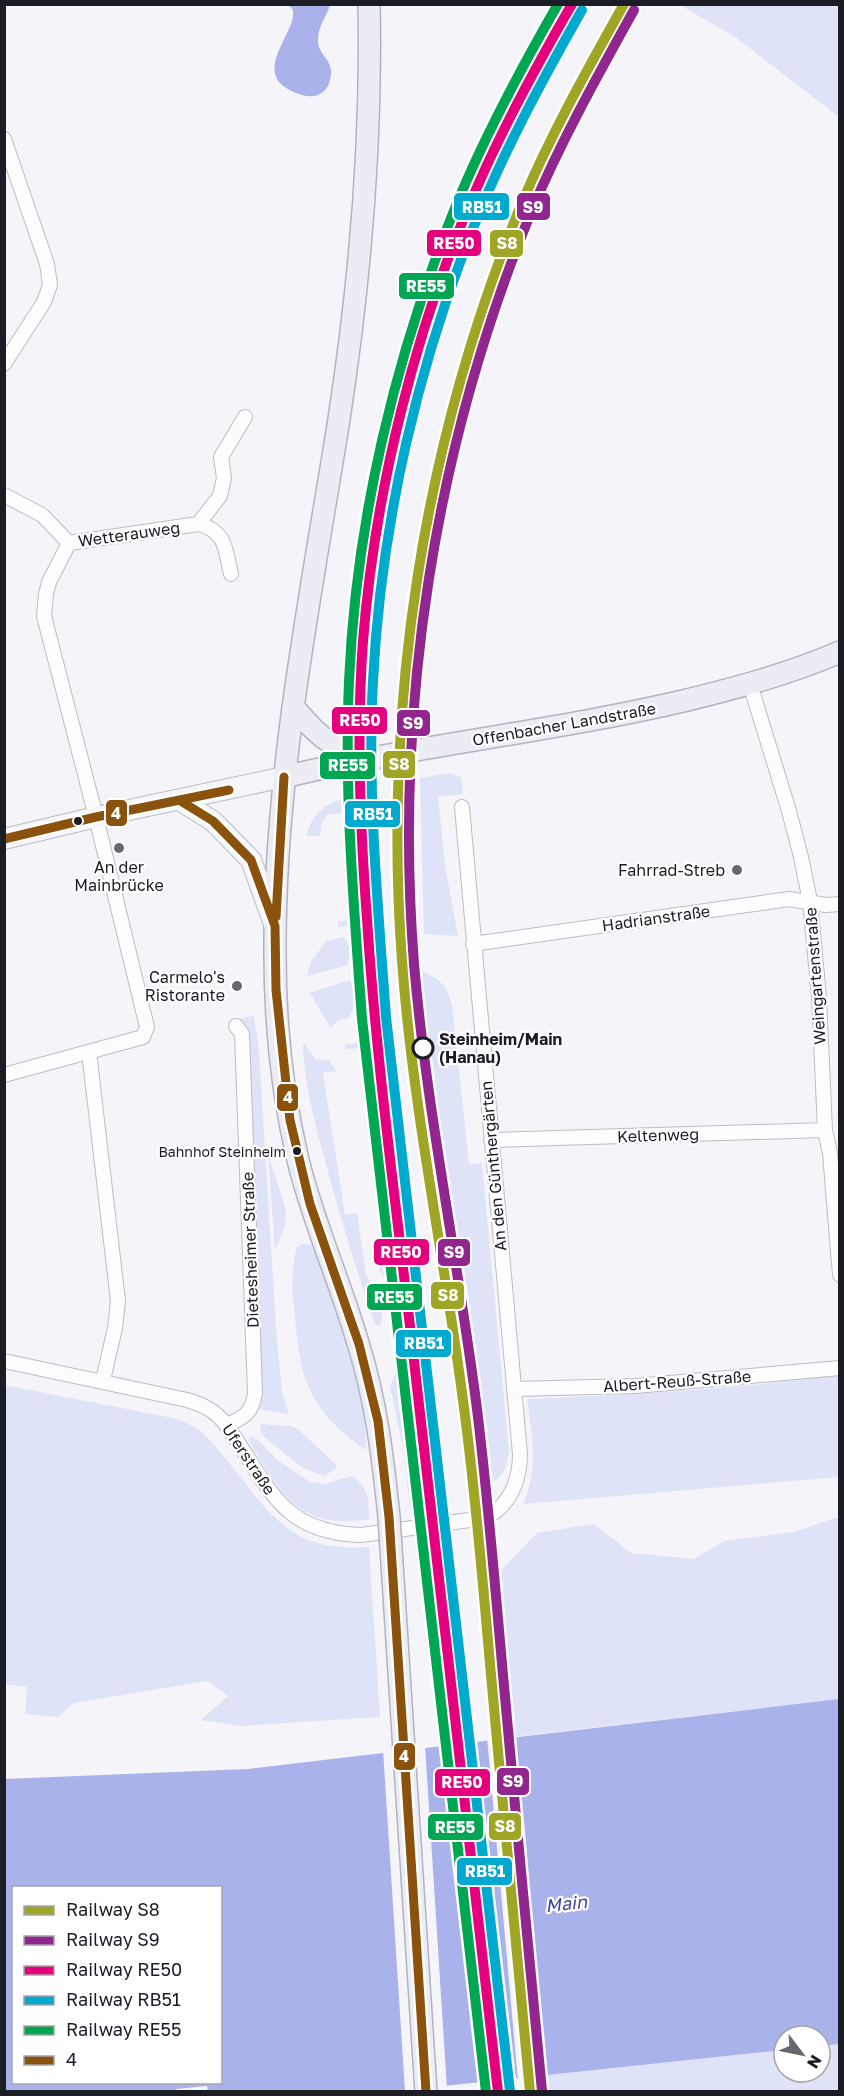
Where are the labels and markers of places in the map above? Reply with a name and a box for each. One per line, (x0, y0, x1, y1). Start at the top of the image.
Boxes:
unlabelled marker (72, 815, 84, 827)
marker: An der Mainbrücke (112, 841, 126, 855)
place label: An der Mainbrücke (74, 857, 164, 895)
place label: Fahrrad-Streb (618, 860, 725, 880)
marker: Fahrrad-Streb (730, 863, 744, 877)
place label: Carmelo's Ristorante (145, 967, 225, 1005)
marker: Carmelo's Ristorante (230, 979, 244, 993)
place label: Steinheim/Main (Hanau) (439, 1029, 562, 1067)
marker: Steinheim/Main (Hanau) (412, 1037, 434, 1059)
place label: Bahnhof Steinheim (158, 1143, 286, 1160)
marker: Bahnhof Steinheim (291, 1145, 303, 1157)

